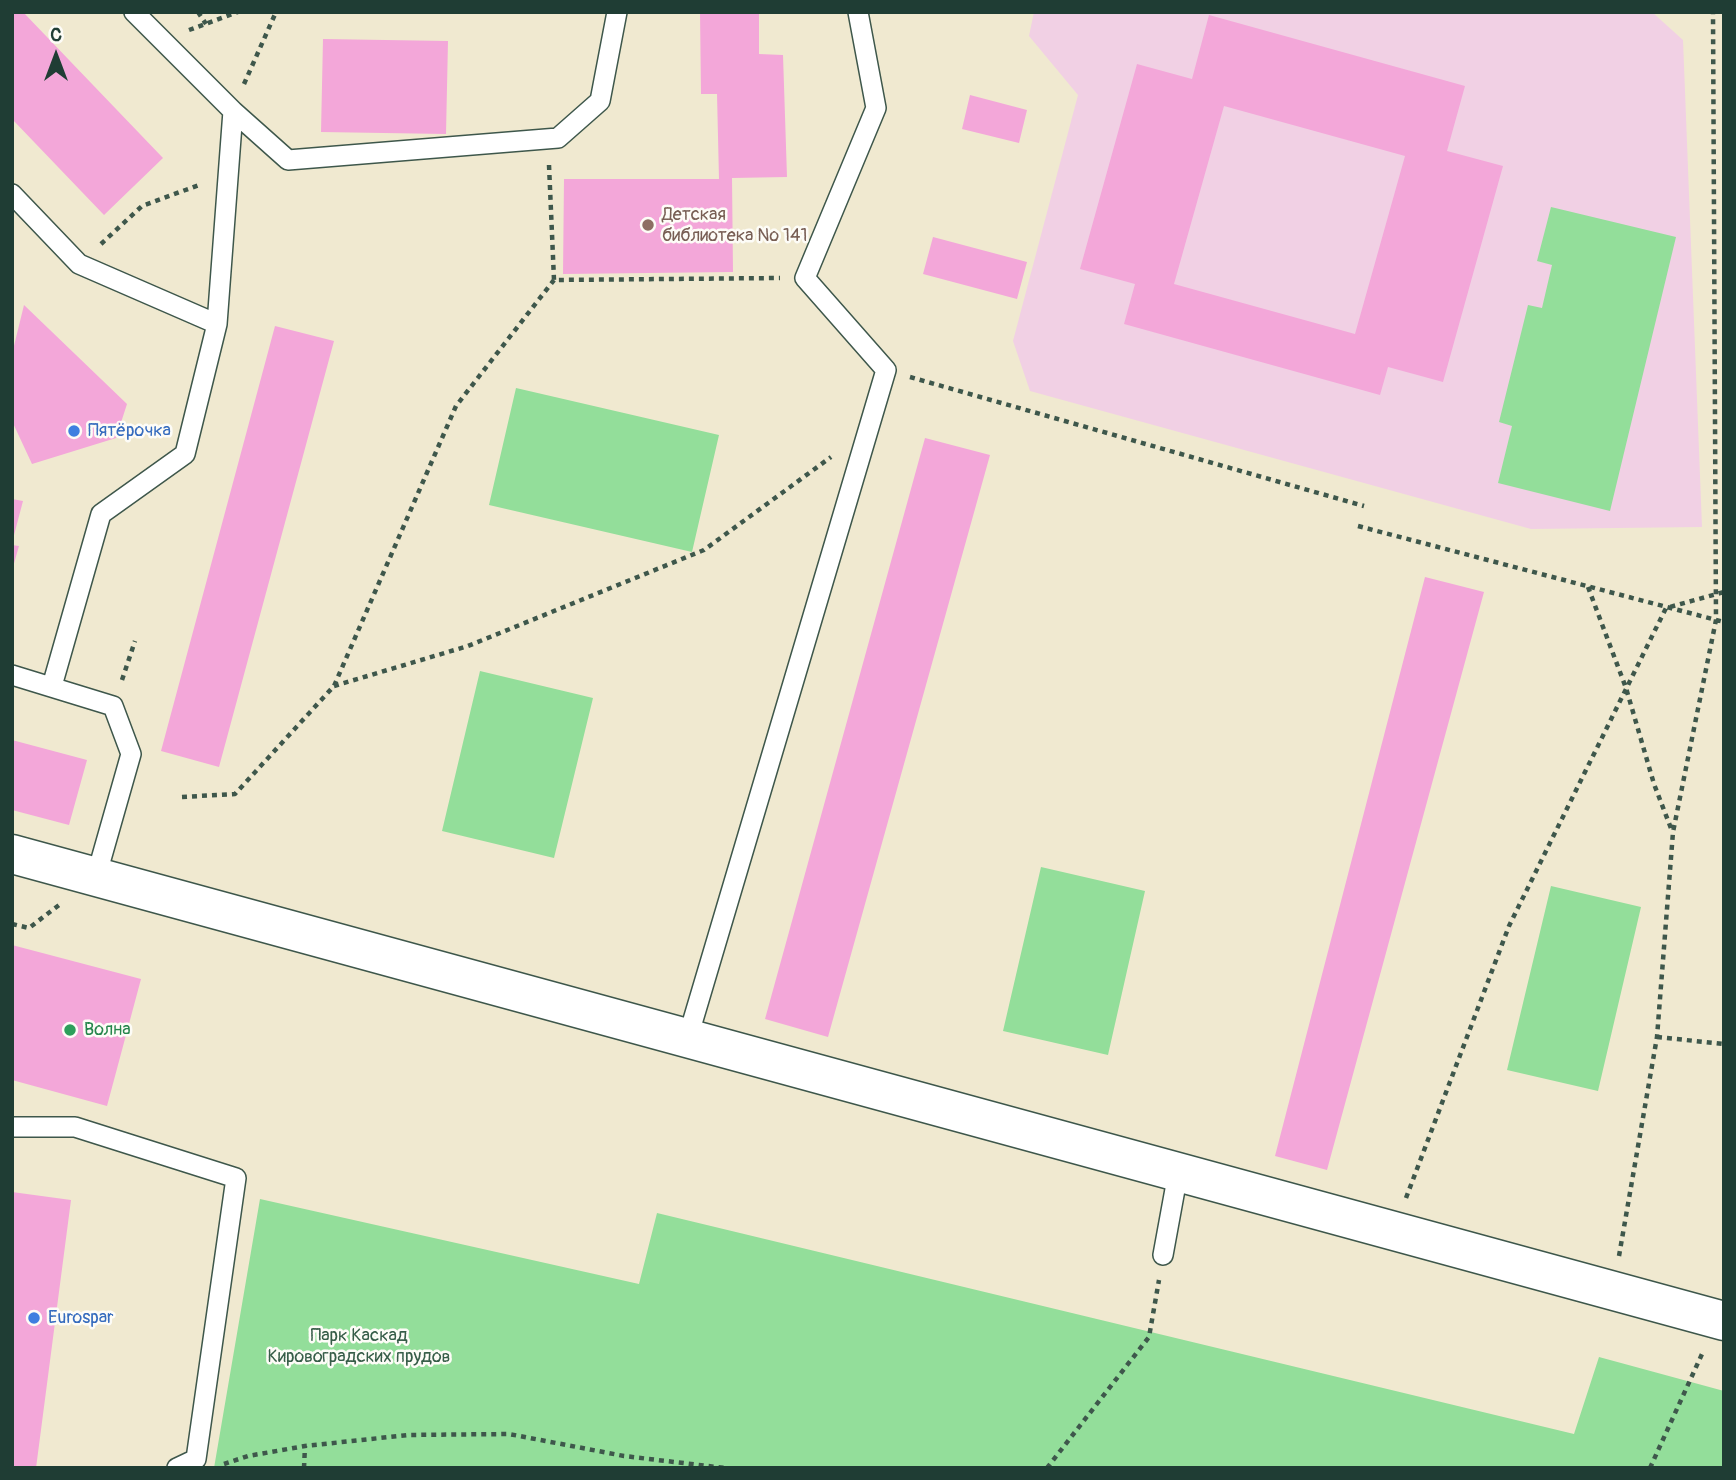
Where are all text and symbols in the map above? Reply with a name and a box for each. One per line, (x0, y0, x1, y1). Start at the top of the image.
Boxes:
north arrow (21, 21, 91, 91)
text: С (50, 23, 62, 47)
place label: Детская библиотека № 141 (662, 204, 808, 246)
marker: Детская библиотека № 141 (640, 217, 656, 233)
place label: Пятёрочка (88, 420, 171, 442)
marker: Пятёрочка (66, 423, 82, 439)
place label: Волна (84, 1019, 131, 1041)
marker: Волна (62, 1022, 78, 1038)
place label: Eurospar (48, 1307, 113, 1329)
marker: Eurospar (26, 1310, 42, 1326)
park label: Парк Каскад Кировоградских прудов (268, 1325, 450, 1368)

